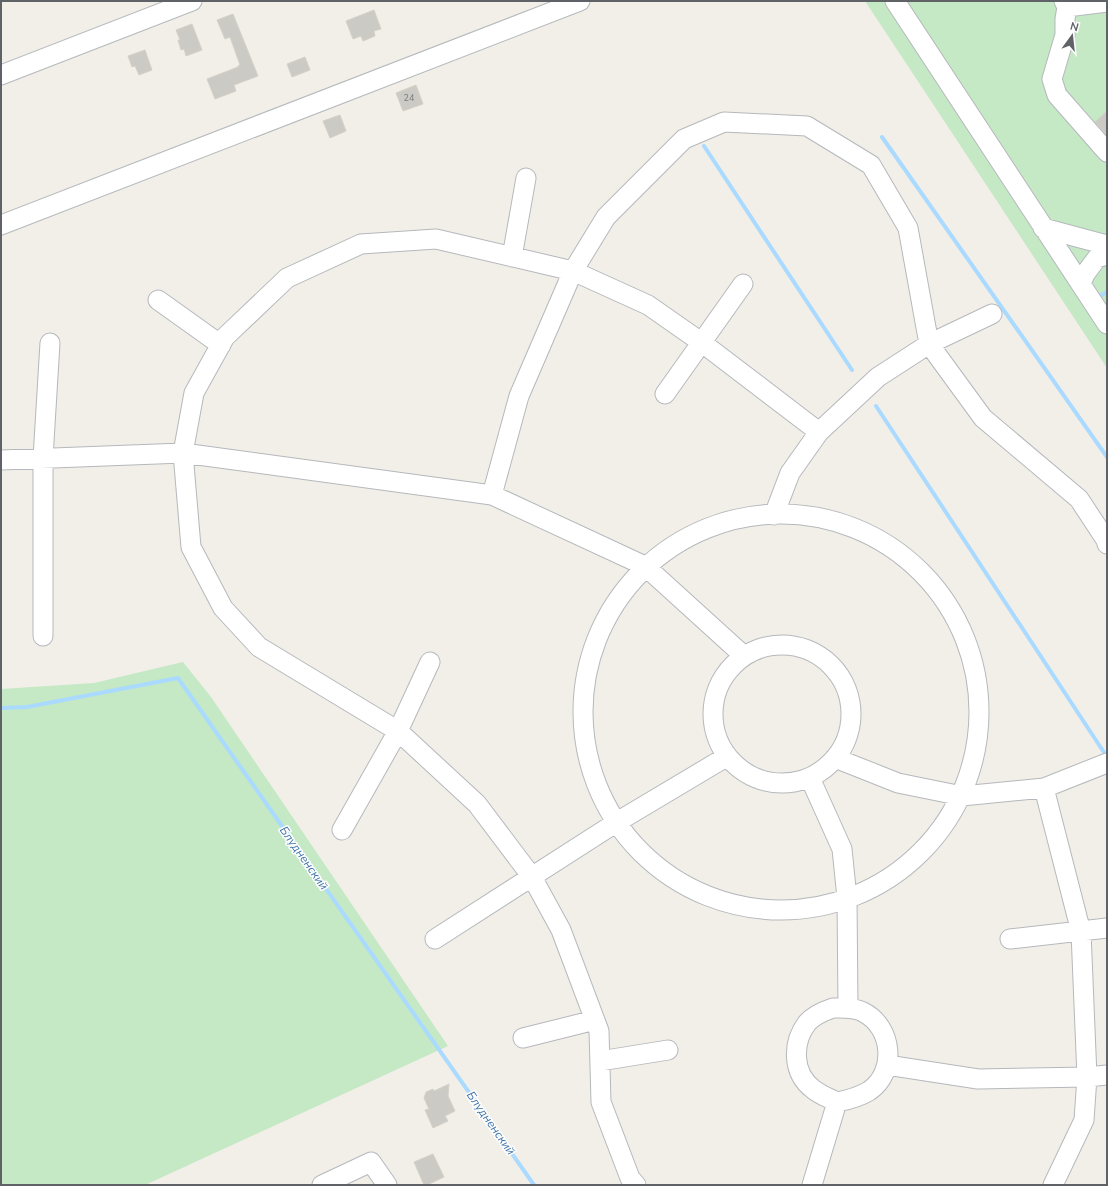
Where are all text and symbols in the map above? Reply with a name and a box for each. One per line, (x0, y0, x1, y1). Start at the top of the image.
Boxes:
north arrow (1052, 16, 1092, 56)
text: N (1069, 19, 1080, 35)
house number: 24 (404, 92, 415, 104)
water label: Блудненский (276, 823, 332, 893)
water label: Блудненский (463, 1088, 519, 1158)

